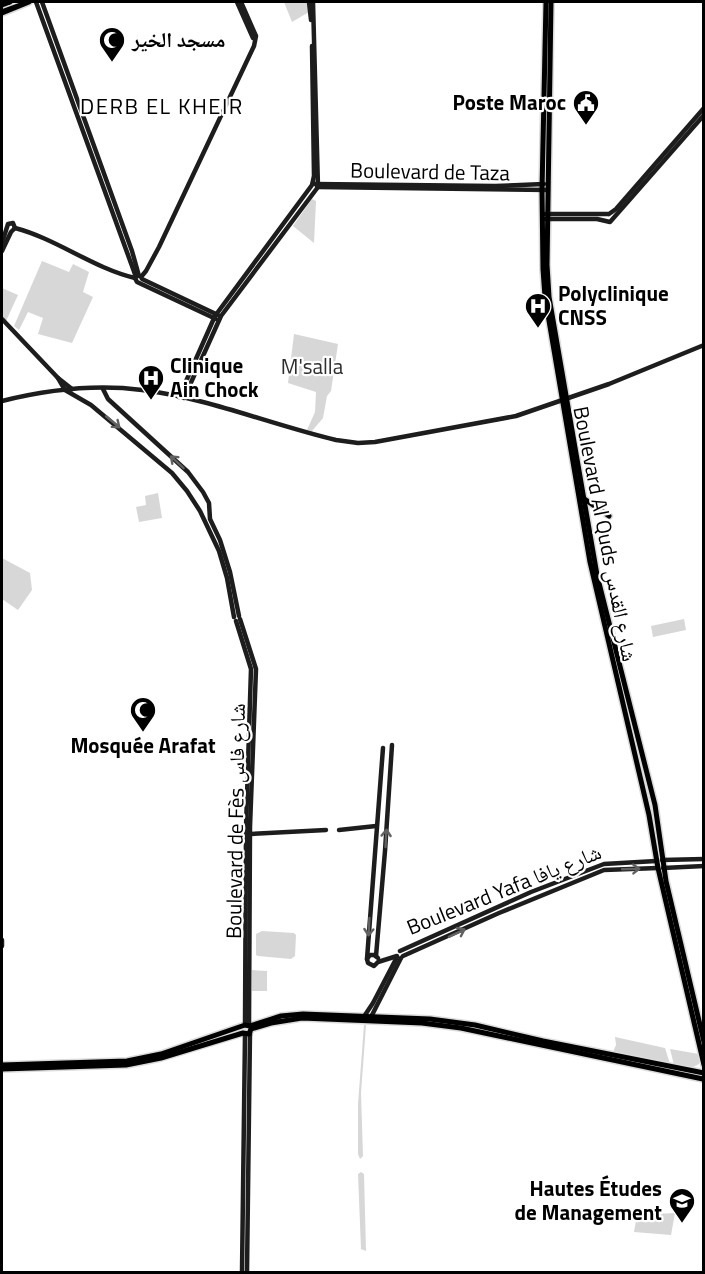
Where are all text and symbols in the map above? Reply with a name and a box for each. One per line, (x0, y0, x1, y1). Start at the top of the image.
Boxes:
place label: مسجد الخير (131, 23, 225, 55)
mosque icon: مسجد الخير (97, 25, 127, 63)
place label: Poste Maroc (452, 86, 566, 118)
public building icon: Poste Maroc (571, 88, 601, 126)
district label: DERB EL KHEIR (80, 89, 244, 123)
street label: Boulevard de Taza (350, 154, 511, 188)
place label: Polyclinique CNSS (558, 277, 669, 333)
hospital icon: Polyclinique CNSS (523, 291, 553, 329)
place label: Clinique Ain Chock (170, 349, 259, 405)
park label: M'salla (281, 350, 344, 382)
hospital icon: Clinique Ain Chock (136, 363, 166, 401)
street label: Boulevard Al Quds شارع القدس (566, 403, 646, 664)
one-way arrow (105, 416, 121, 429)
one-way arrow (170, 455, 185, 469)
mosque icon: Mosquée Arafat (128, 695, 158, 733)
street label: Boulevard de Fès شارع فاس (217, 703, 253, 939)
place label: Mosquée Arafat (70, 729, 216, 761)
one-way arrow (380, 829, 391, 849)
street label: Boulevard Yafa شارع يافا (401, 835, 606, 943)
one-way arrow (620, 863, 640, 875)
one-way arrow (364, 917, 375, 937)
one-way arrow (447, 926, 465, 938)
place label: Hautes Études de Management (515, 1172, 662, 1228)
school or university icon: Hautes Études de Management (667, 1186, 697, 1224)

